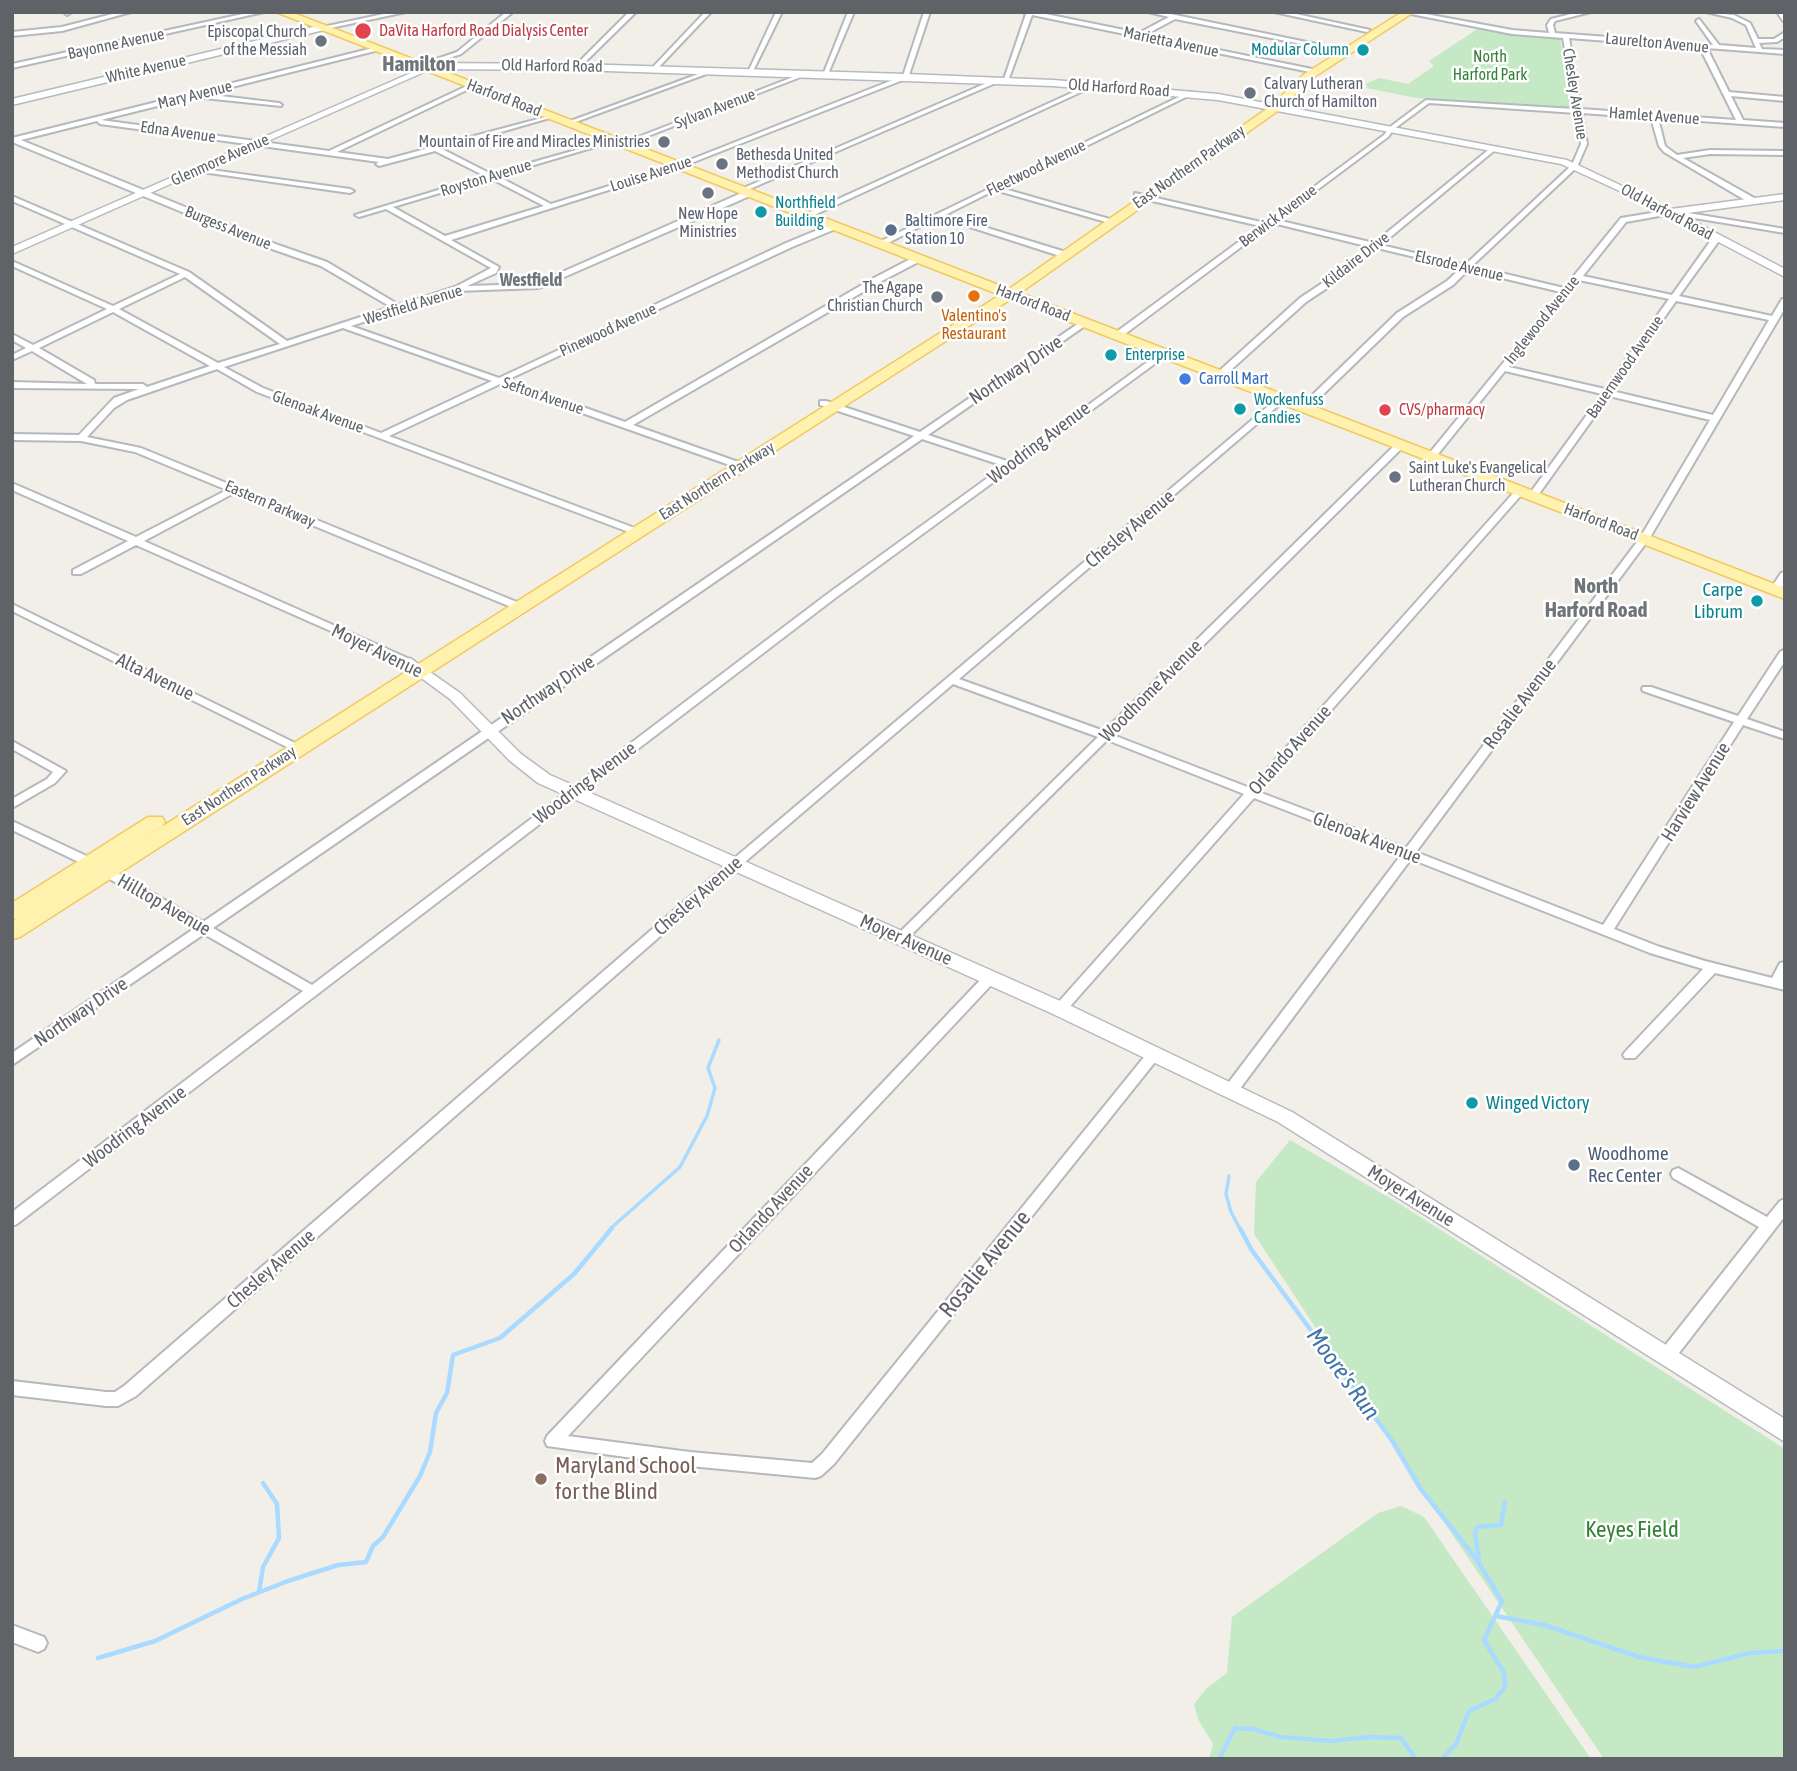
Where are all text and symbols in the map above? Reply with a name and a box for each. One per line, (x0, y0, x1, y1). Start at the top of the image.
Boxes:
marker: DaVita Harford Road Dialysis Center (353, 21, 373, 41)
place label: DaVita Harford Road Dialysis Center (379, 21, 588, 41)
place label: Episcopal Church of the Messiah (207, 22, 307, 60)
street label: Marietta Avenue (1122, 23, 1220, 61)
street label: Bayonne Avenue (66, 24, 166, 64)
street label: Laurelton Avenue (1604, 29, 1710, 57)
marker: Episcopal Church of the Messiah (313, 33, 329, 49)
place label: Modular Column (1251, 40, 1349, 60)
marker: Modular Column (1355, 42, 1371, 58)
park label: North Harford Park (1453, 47, 1527, 85)
street label: Chesley Avenue (1558, 47, 1592, 141)
street label: White Avenue (104, 51, 188, 87)
district label: Hamilton (382, 51, 456, 77)
street label: Old Harford Road (501, 56, 603, 76)
place label: Calvary Lutheran Church of Hamilton (1264, 74, 1377, 112)
street label: Harford Road (464, 75, 544, 121)
street label: Old Harford Road (1068, 75, 1170, 101)
street label: Mary Avenue (156, 76, 234, 114)
street label: Sylvan Avenue (672, 85, 758, 133)
marker: Calvary Lutheran Church of Hamilton (1242, 85, 1258, 101)
street label: Hamlet Avenue (1608, 103, 1700, 129)
street label: Edna Avenue (139, 117, 217, 147)
street label: East Northern Parkway (1129, 121, 1249, 213)
street label: Glenmore Avenue (168, 130, 272, 190)
place label: Mountain of Fire and Miracles Ministries (418, 132, 650, 152)
marker: Mountain of Fire and Miracles Ministries (656, 134, 672, 150)
street label: Fleetwood Avenue (983, 136, 1089, 200)
place label: Bethesda United Methodist Church (736, 145, 839, 183)
street label: Louise Avenue (608, 152, 694, 196)
street label: Royston Avenue (438, 155, 534, 201)
marker: Bethesda United Methodist Church (714, 156, 730, 172)
street label: Old Harford Road (1618, 180, 1716, 244)
street label: Berwick Avenue (1235, 181, 1321, 251)
marker: New Hope Ministries (700, 185, 716, 201)
place label: Northfield Building (775, 193, 836, 231)
street label: Burgess Avenue (182, 202, 274, 254)
place label: New Hope Ministries (678, 204, 738, 242)
marker: Northfield Building (753, 204, 769, 220)
place label: Baltimore Fire Station 10 (905, 211, 988, 249)
marker: Baltimore Fire Station 10 (883, 222, 899, 238)
street label: Kildaire Drive (1319, 228, 1393, 292)
street label: Elsrode Avenue (1413, 246, 1505, 286)
district label: Westfield (500, 269, 562, 291)
street label: Inglewood Avenue (1500, 272, 1584, 368)
place label: The Agape Christian Church (827, 278, 923, 316)
street label: Harford Road (993, 280, 1073, 326)
street label: Westfield Avenue (361, 281, 465, 329)
marker: Valentino's Restaurant (966, 288, 982, 304)
marker: The Agape Christian Church (929, 289, 945, 305)
street label: Pinewood Avenue (557, 299, 659, 361)
place label: Valentino's Restaurant (941, 306, 1007, 344)
street label: Bauernwood Avenue (1582, 312, 1668, 422)
street label: Northway Drive (965, 330, 1067, 410)
place label: Enterprise (1125, 345, 1185, 365)
marker: Enterprise (1103, 347, 1119, 363)
place label: Carroll Mart (1199, 369, 1269, 389)
marker: Carroll Mart (1177, 371, 1193, 387)
street label: Sefton Avenue (500, 373, 586, 419)
street label: Glenoak Avenue (270, 387, 366, 437)
place label: Wockenfuss Candies (1254, 390, 1324, 428)
street label: Woodring Avenue (983, 397, 1095, 489)
place label: CVS/pharmacy (1399, 400, 1485, 420)
marker: Wockenfuss Candies (1232, 401, 1248, 417)
marker: CVS/pharmacy (1377, 402, 1393, 418)
street label: East Northern Parkway (656, 438, 778, 524)
place label: Saint Luke's Evangelical Lutheran Church (1409, 458, 1547, 496)
marker: Saint Luke's Evangelical Lutheran Church (1387, 469, 1403, 485)
street label: Eastern Parkway (222, 476, 318, 532)
street label: Chesley Avenue (1081, 485, 1179, 573)
street label: Harford Road (1561, 499, 1641, 545)
district label: North Harford Road (1545, 573, 1647, 623)
place label: Carpe Librum (1694, 579, 1743, 623)
marker: Carpe Librum (1749, 593, 1765, 609)
street label: Moyer Avenue (328, 619, 426, 683)
street label: Woodhome Avenue (1095, 635, 1207, 747)
street label: Alta Avenue (112, 648, 198, 706)
street label: Northway Drive (497, 650, 599, 730)
street label: Rosalie Avenue (1479, 654, 1561, 754)
street label: Orlando Avenue (1244, 700, 1336, 800)
street label: Woodring Avenue (529, 737, 641, 829)
street label: Harview Avenue (1656, 738, 1736, 846)
street label: East Northern Parkway (178, 742, 300, 830)
street label: Glenoak Avenue (1310, 807, 1424, 869)
street label: Chesley Avenue (649, 852, 747, 940)
street label: Hilltop Avenue (113, 869, 215, 941)
street label: Moyer Avenue (856, 910, 956, 970)
street label: Northway Drive (30, 972, 132, 1052)
street label: Woodring Avenue (79, 1081, 191, 1173)
place label: Winged Victory (1486, 1092, 1590, 1114)
marker: Winged Victory (1464, 1095, 1480, 1111)
place label: Woodhome Rec Center (1588, 1143, 1669, 1187)
marker: Woodhome Rec Center (1566, 1157, 1582, 1173)
street label: Orlando Avenue (724, 1160, 818, 1258)
street label: Moyer Avenue (1363, 1160, 1459, 1232)
street label: Rosalie Avenue (933, 1205, 1037, 1323)
street label: Chesley Avenue (222, 1225, 320, 1313)
water label: Moore's Run (1300, 1323, 1386, 1425)
place label: Maryland School for the Blind (555, 1452, 696, 1506)
marker: Maryland School for the Blind (533, 1471, 549, 1487)
park label: Keyes Field (1585, 1516, 1679, 1544)

